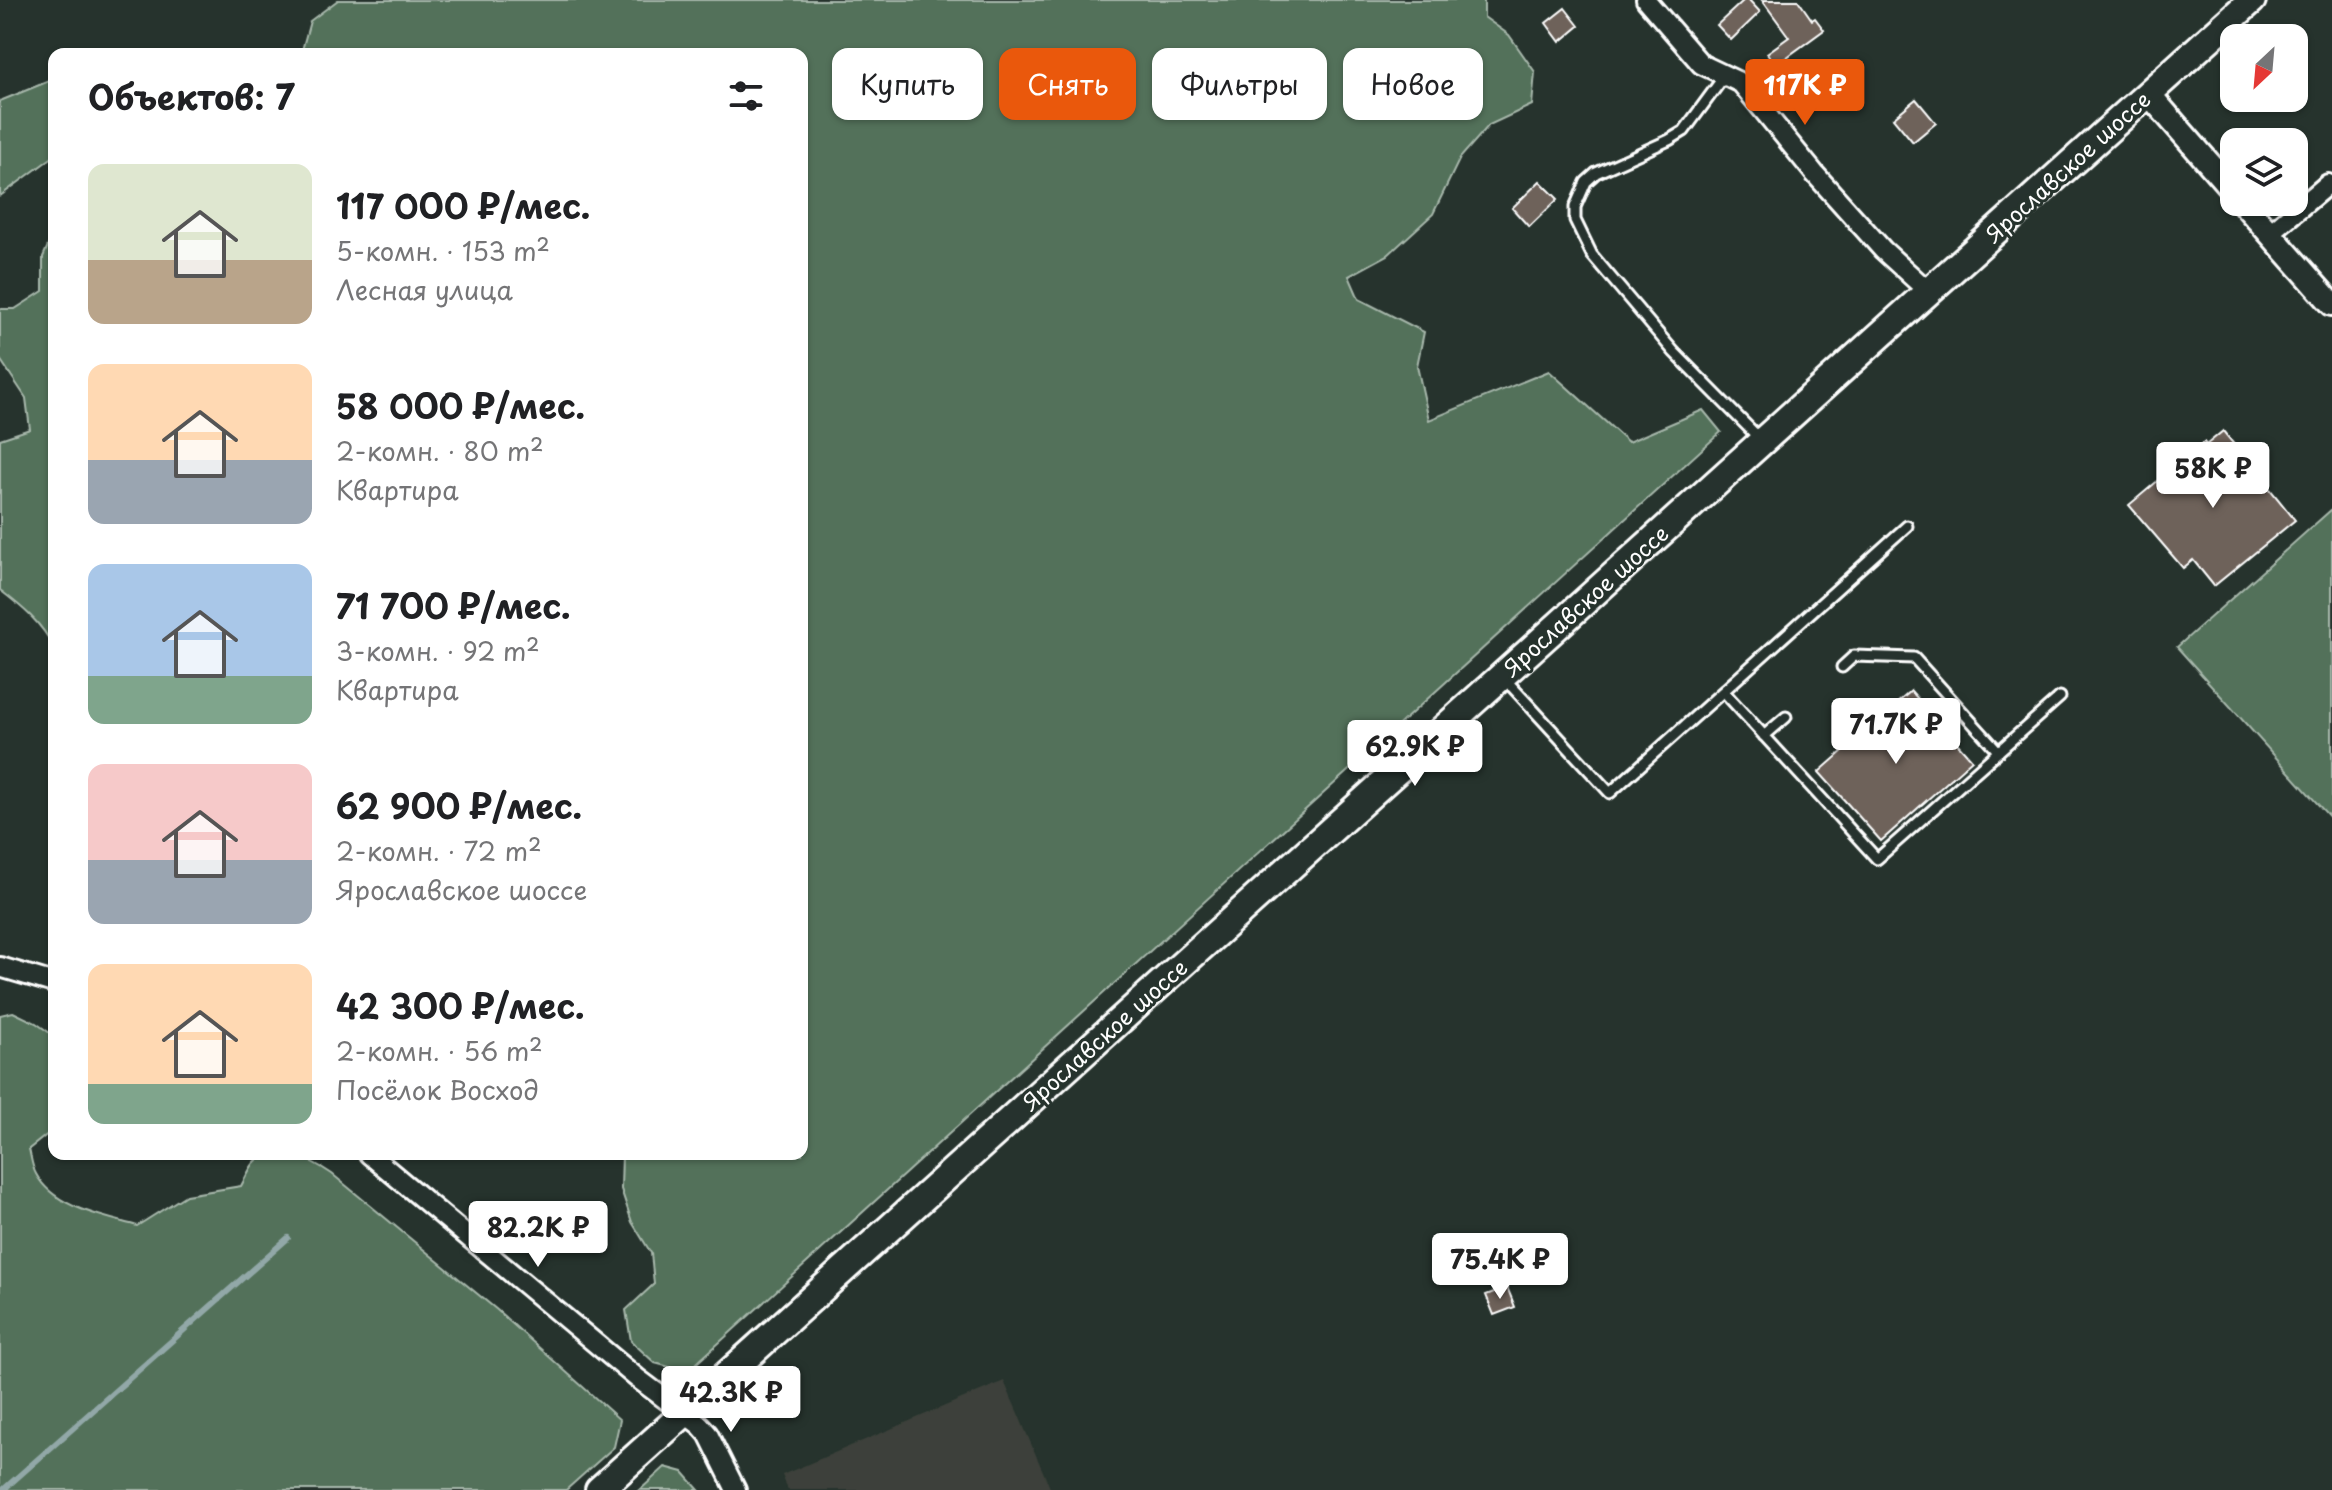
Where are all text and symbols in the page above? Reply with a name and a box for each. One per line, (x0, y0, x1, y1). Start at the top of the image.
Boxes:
north arrow (2220, 24, 2308, 112)
map controls (2220, 24, 2308, 216)
chip: Купить (832, 48, 983, 120)
chip: Снять (999, 48, 1136, 120)
chip: Фильтры (1152, 48, 1327, 120)
chip: Новое (1343, 48, 1483, 120)
pin: 117K ₽ (1740, 59, 1870, 127)
text: 117K ₽ (1763, 65, 1847, 104)
text: Объектов: 7 (88, 70, 295, 122)
icon: filters (724, 74, 768, 118)
street label: Ярославское шоссе (1976, 83, 2157, 250)
button: layers (2220, 128, 2308, 216)
text: 117 000 ₽/мес. (336, 179, 590, 231)
icon: home (152, 196, 248, 292)
text: 5-комн. · 153 m² (336, 231, 550, 270)
text: Лесная улица (336, 270, 513, 309)
text: 58 000 ₽/мес. (336, 379, 585, 431)
icon: home (152, 396, 248, 492)
text: 2-комн. · 80 m² (336, 431, 544, 470)
pin: 58K ₽ (2157, 442, 2269, 510)
text: 58K ₽ (2174, 448, 2252, 487)
text: Квартира (336, 470, 459, 509)
street label: Ярославское шоссе (1494, 517, 1675, 684)
text: 71 700 ₽/мес. (336, 579, 571, 631)
icon: home (152, 596, 248, 692)
text: 3-комн. · 92 m² (336, 631, 540, 670)
text: Квартира (336, 670, 459, 709)
pin: 71.7K ₽ (1822, 698, 1970, 766)
text: 71.7K ₽ (1849, 704, 1943, 743)
pin: 62.9K ₽ (1341, 720, 1489, 788)
text: 62.9K ₽ (1365, 726, 1465, 765)
text: 62 900 ₽/мес. (336, 779, 582, 831)
icon: home (152, 796, 248, 892)
text: 2-комн. · 72 m² (336, 831, 542, 870)
text: Ярославское шоссе (336, 870, 587, 909)
street label: Ярославское шоссе (1013, 951, 1194, 1118)
text: 42 300 ₽/мес. (336, 979, 585, 1031)
icon: home (152, 996, 248, 1092)
text: 2-комн. · 56 m² (336, 1031, 543, 1070)
text: Посёлок Восход (336, 1070, 539, 1109)
pin: 82.2K ₽ (464, 1201, 612, 1269)
text: 82.2K ₽ (487, 1207, 589, 1246)
pin: 75.4K ₽ (1426, 1233, 1574, 1301)
text: 75.4K ₽ (1450, 1239, 1550, 1278)
pin: 42.3K ₽ (657, 1366, 805, 1434)
text: 42.3K ₽ (679, 1372, 783, 1411)

